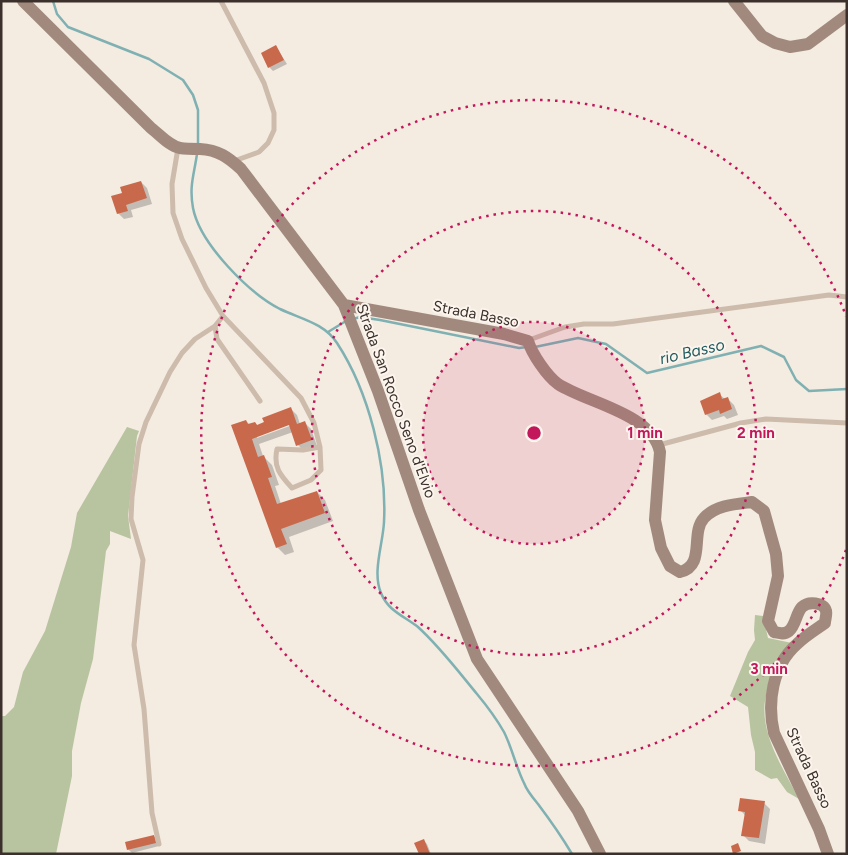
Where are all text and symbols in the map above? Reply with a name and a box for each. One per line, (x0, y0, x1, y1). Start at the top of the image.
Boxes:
street label: Strada Basso (431, 297, 521, 331)
street label: Strada San Rocco Seno d'Elvio (352, 301, 440, 501)
water label: rio Basso (658, 335, 726, 368)
centre of rings (525, 424, 543, 442)
text: 1 min (627, 424, 663, 442)
text: 2 min (737, 424, 775, 442)
text: 3 min (750, 660, 788, 678)
street label: Strada Basso (782, 725, 836, 812)

